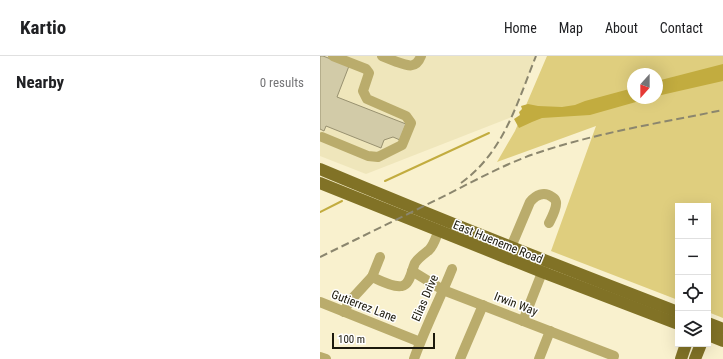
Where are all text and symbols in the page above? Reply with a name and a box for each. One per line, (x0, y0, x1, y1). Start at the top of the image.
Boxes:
text: Kartio (20, 16, 66, 39)
text: Home (504, 20, 537, 36)
text: Map (559, 20, 583, 36)
text: About (605, 20, 638, 36)
text: Contact (660, 20, 703, 36)
north arrow (627, 68, 663, 104)
text: Nearby (16, 72, 64, 92)
text: 0 results (260, 75, 304, 90)
map controls (675, 203, 711, 347)
button: + (675, 203, 711, 239)
street label: East Hueneme Road (451, 218, 545, 266)
button: − (675, 239, 711, 275)
street label: Elias Drive (409, 272, 441, 323)
button: locate (675, 275, 711, 311)
street label: Gutierrez Lane (329, 287, 399, 325)
street label: Irwin Way (492, 289, 540, 319)
button: layers (675, 311, 711, 347)
scale bar (332, 331, 435, 350)
text: 100 m (338, 333, 365, 346)

